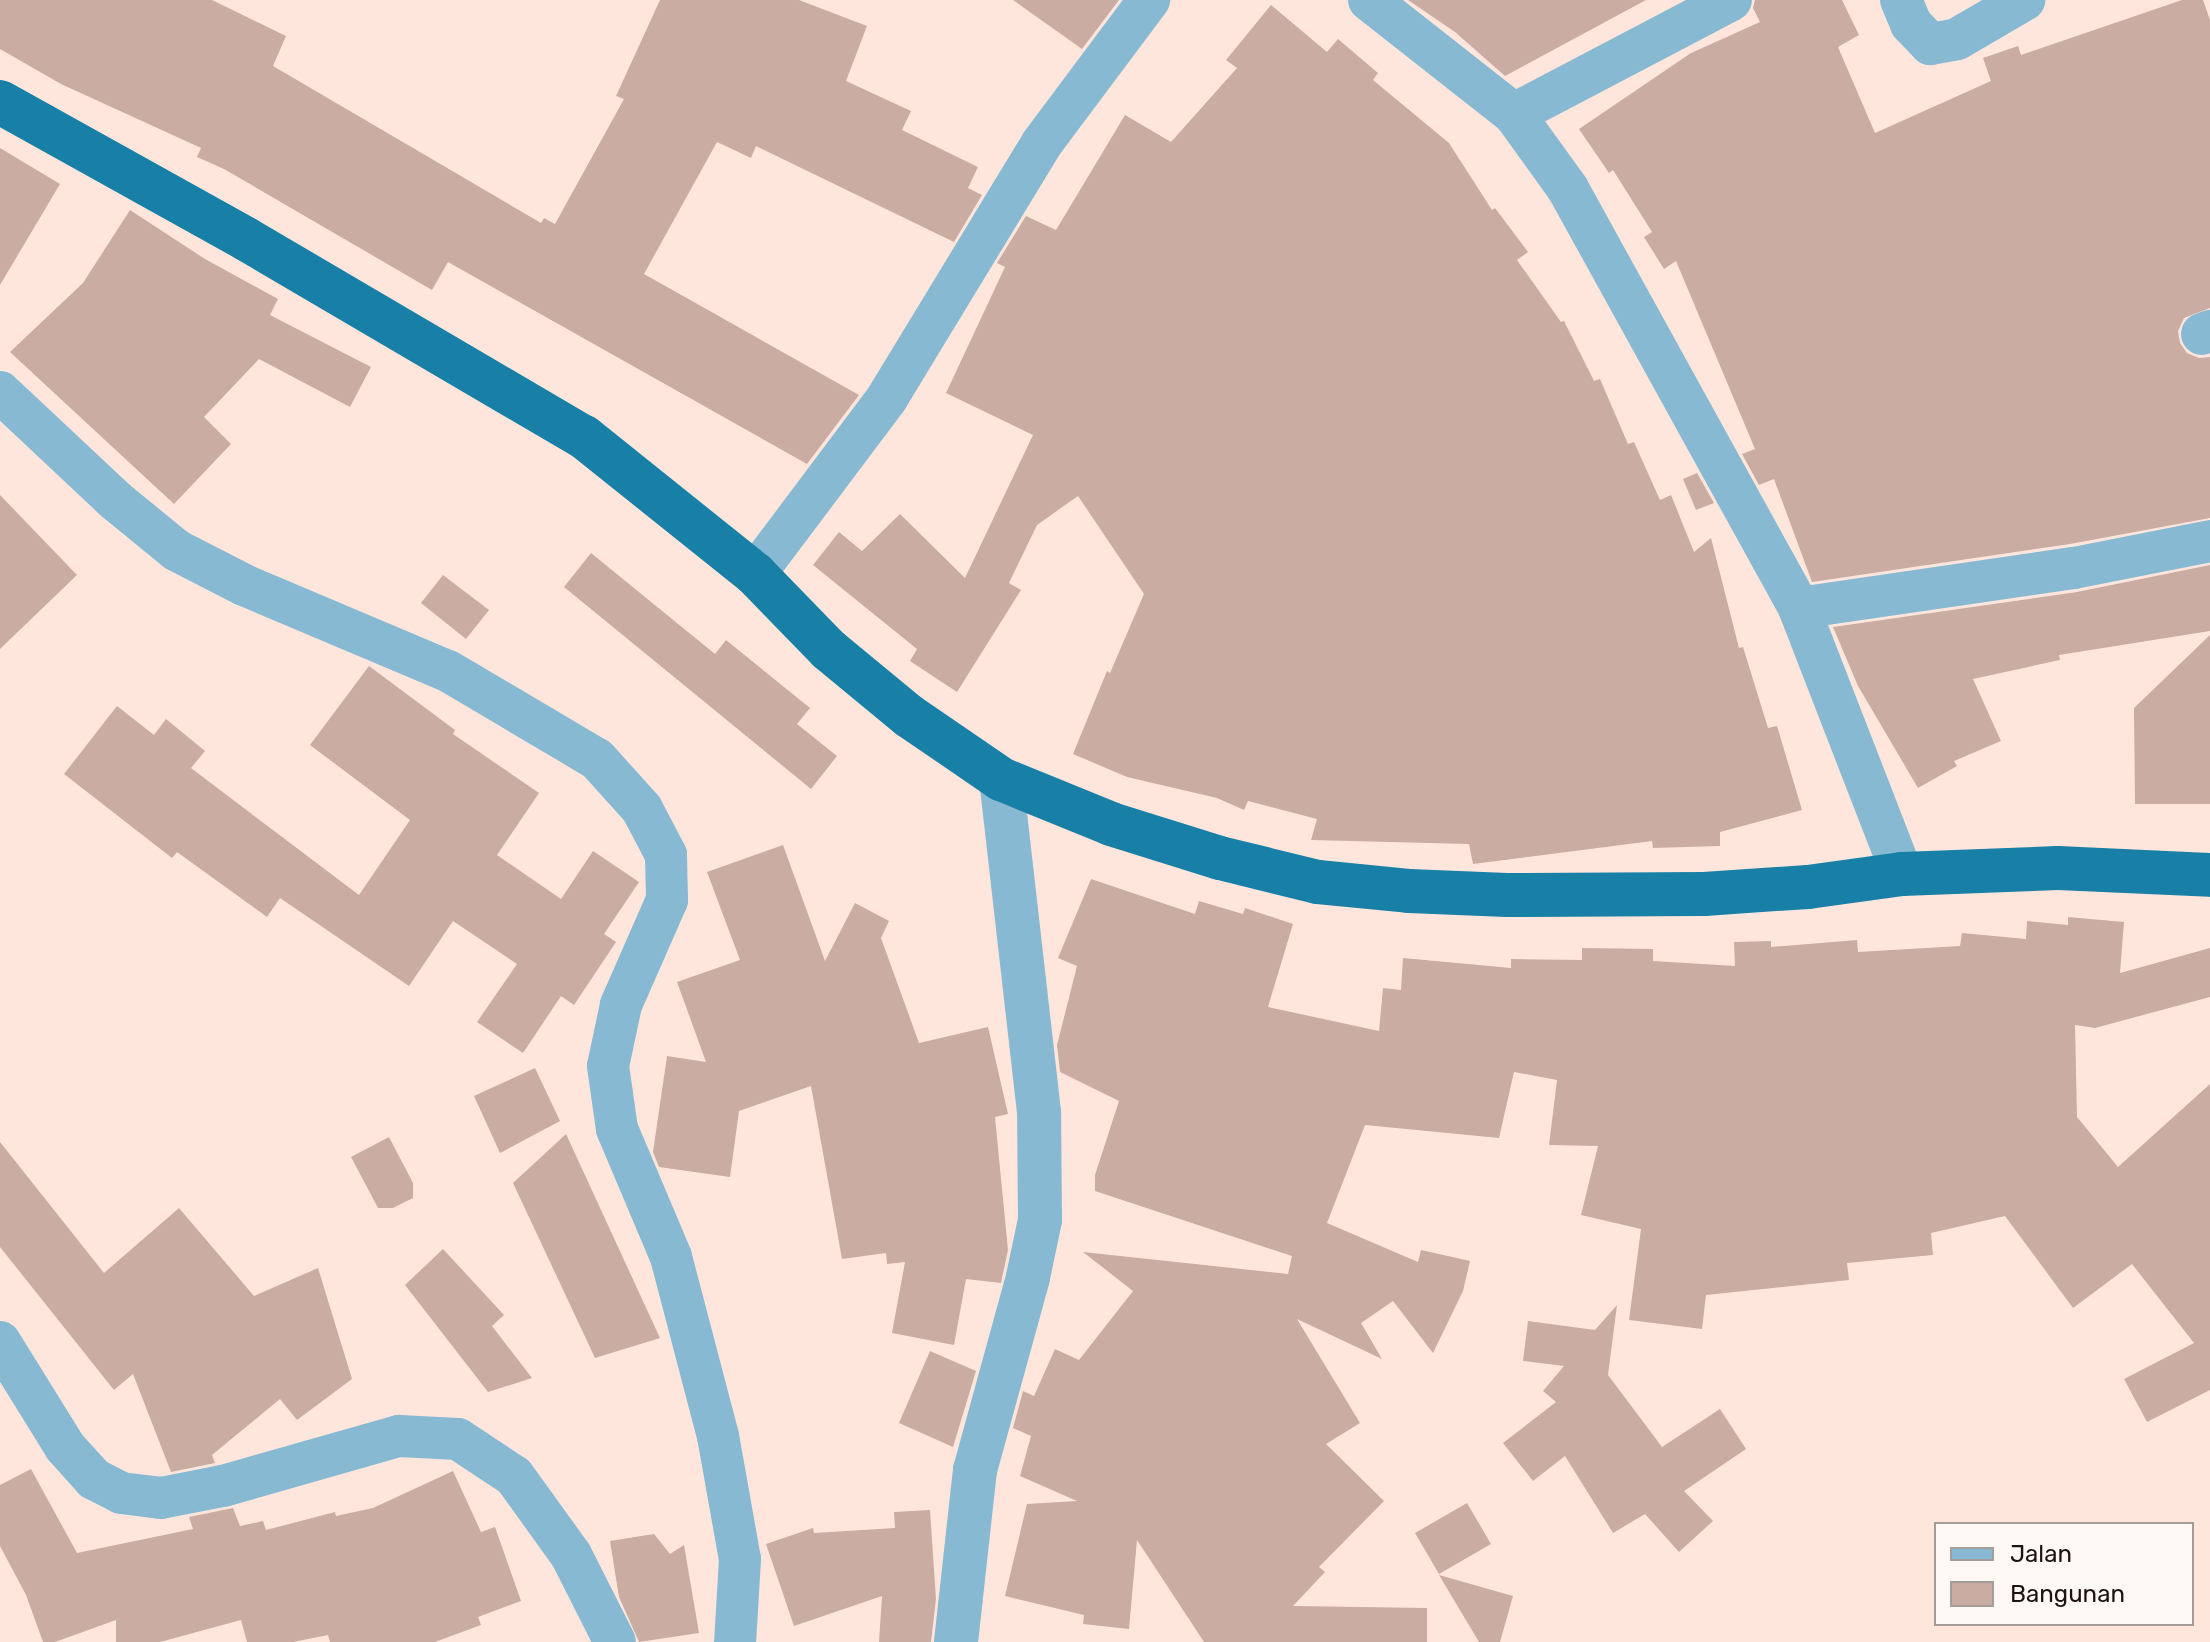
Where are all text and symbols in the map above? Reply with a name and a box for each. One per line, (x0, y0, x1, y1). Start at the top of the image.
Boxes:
legend (1934, 1522, 2194, 1626)
text: Jalan (2010, 1540, 2072, 1568)
text: Bangunan (2010, 1580, 2125, 1608)

